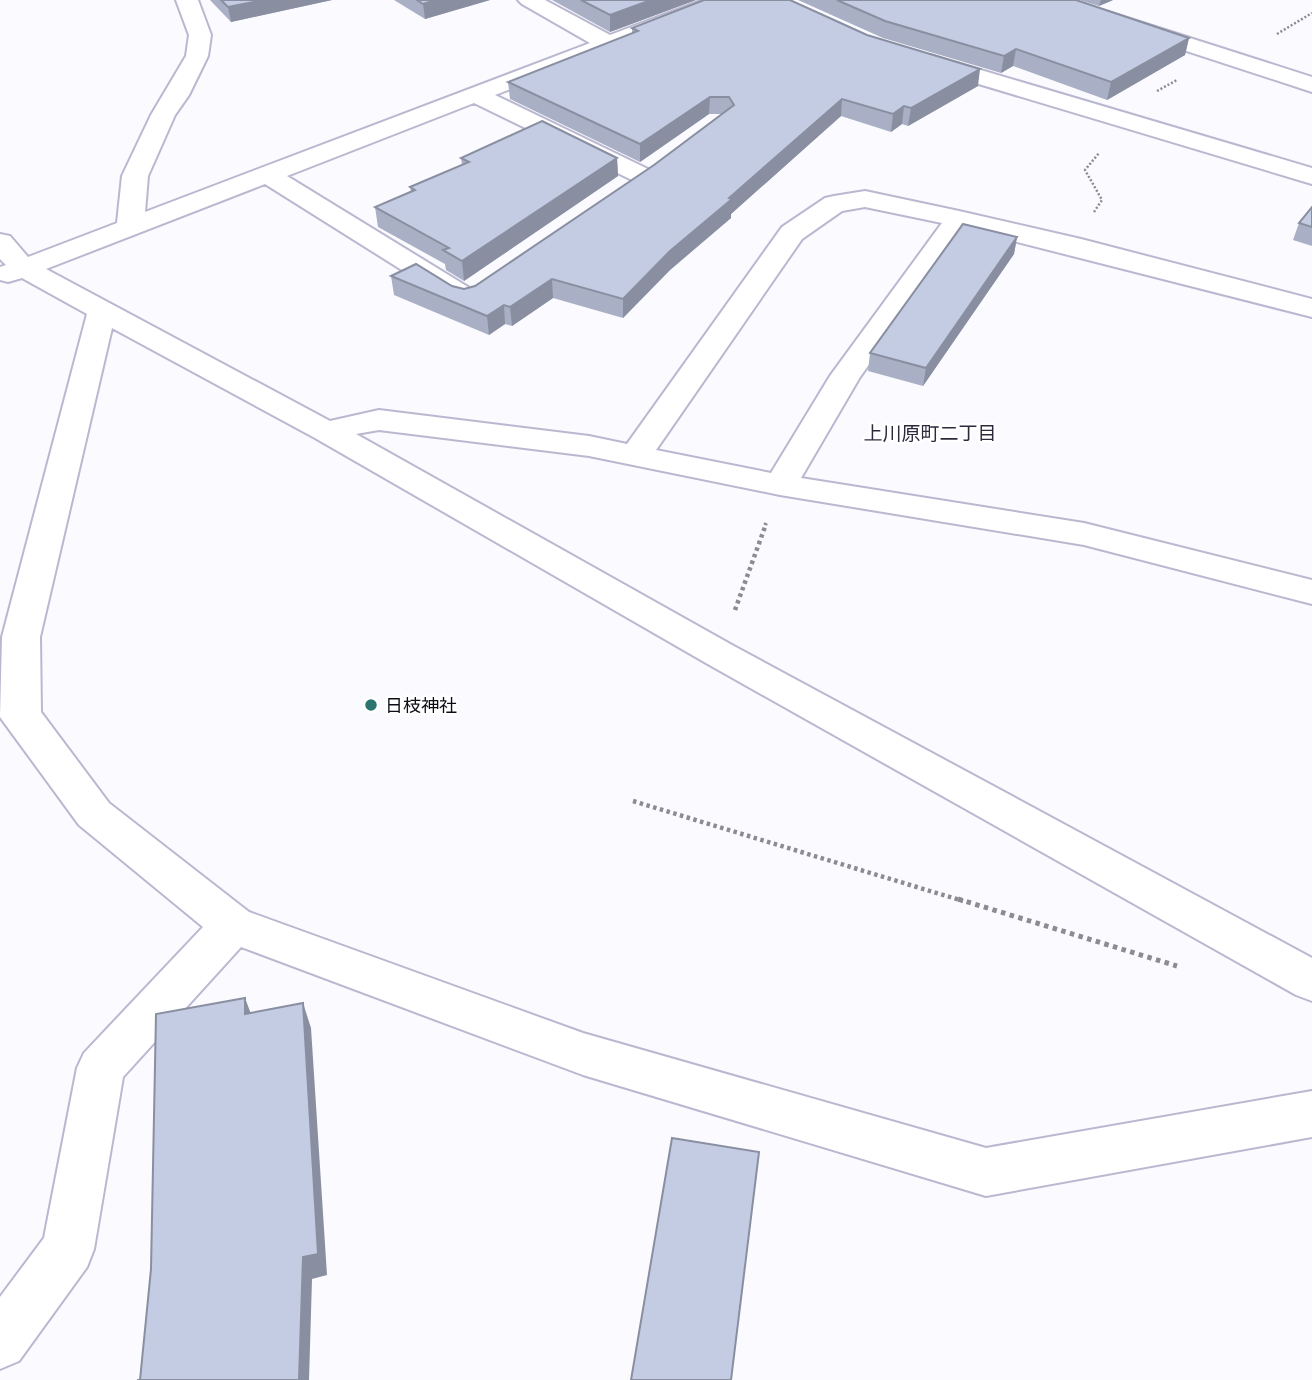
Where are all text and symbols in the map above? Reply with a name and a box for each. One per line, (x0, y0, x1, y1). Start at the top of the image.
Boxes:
district label: 上川原町二丁目 (863, 421, 997, 445)
place label: 日枝神社 (385, 694, 457, 717)
marker: 日枝神社 (363, 697, 379, 713)

